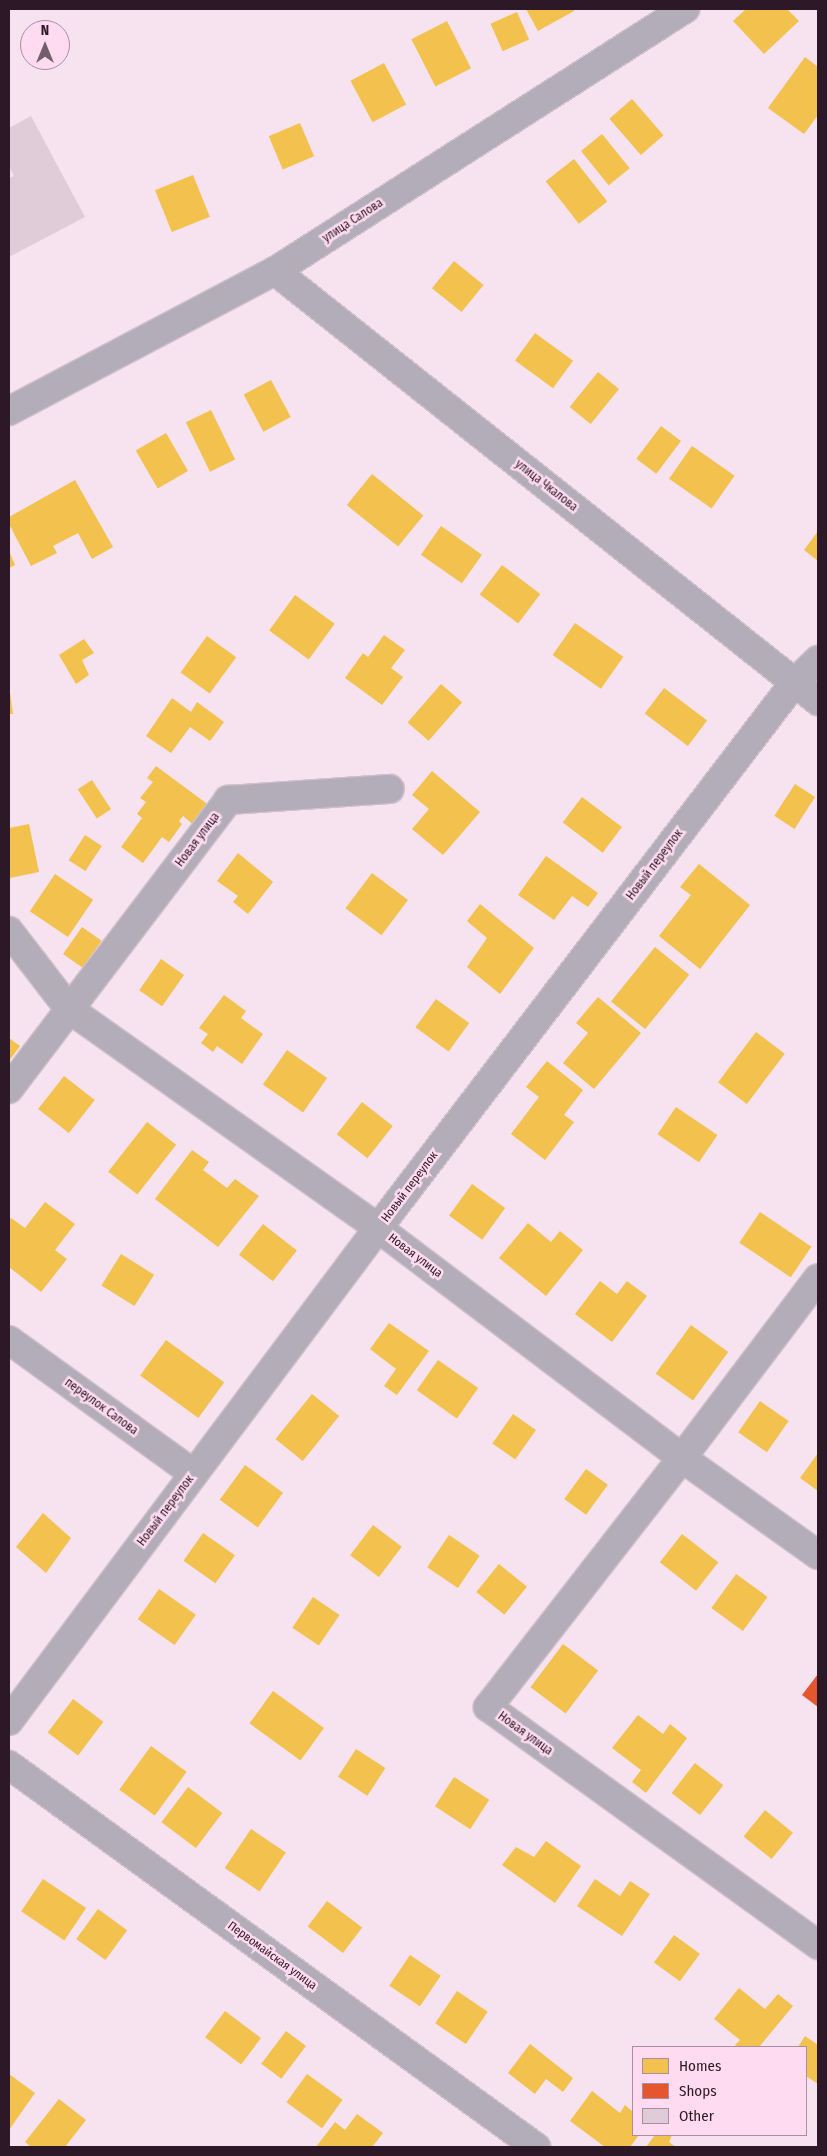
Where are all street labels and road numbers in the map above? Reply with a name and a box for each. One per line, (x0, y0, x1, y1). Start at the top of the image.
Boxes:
street label: улица Салова (320, 196, 386, 246)
street label: улица Чкалова (512, 457, 580, 515)
street label: Новая улица (173, 810, 223, 870)
street label: Новый переулок (624, 827, 686, 903)
street label: Новый переулок (379, 1149, 441, 1225)
street label: Новая улица (385, 1231, 445, 1281)
street label: переулок Салова (62, 1376, 140, 1438)
street label: Новый переулок (135, 1473, 197, 1549)
street label: Новая улица (495, 1709, 555, 1759)
street label: Первомайская улица (225, 1919, 319, 1993)

